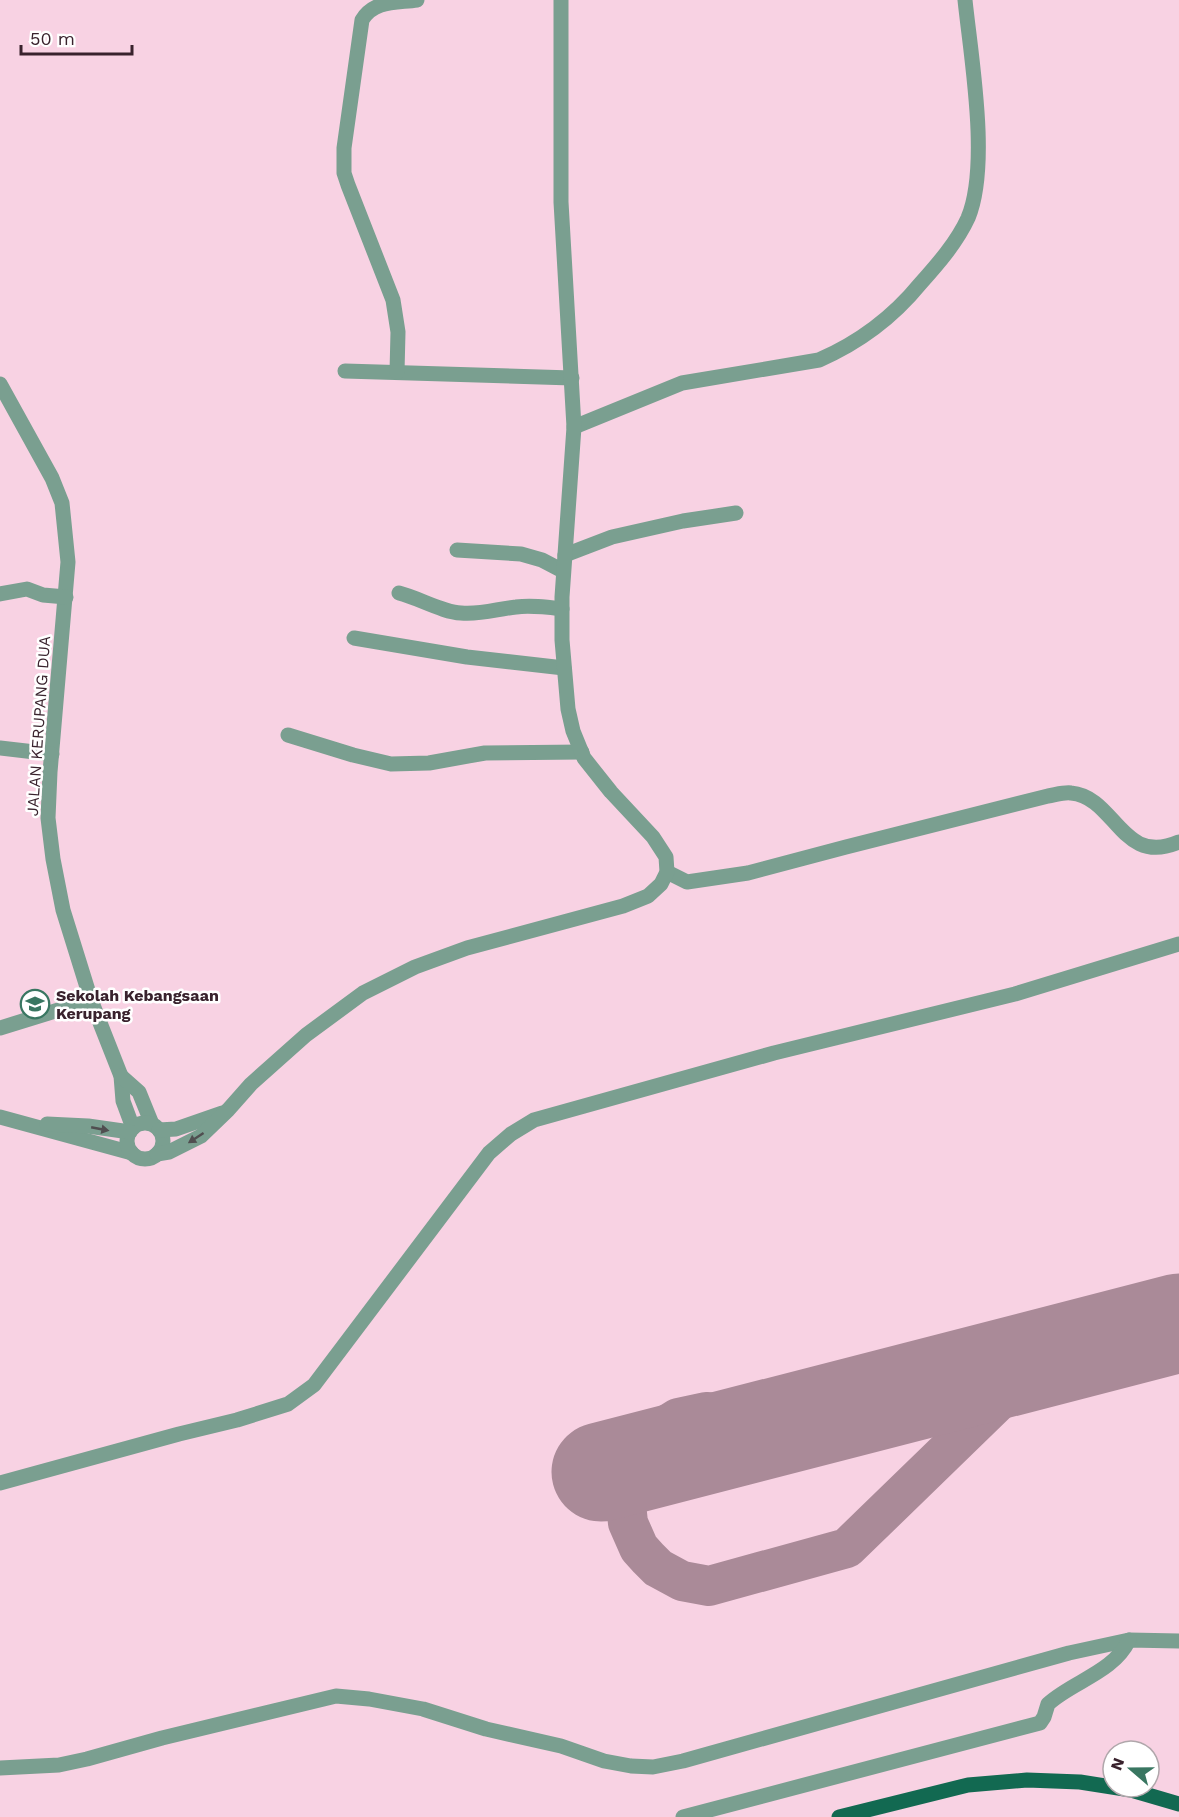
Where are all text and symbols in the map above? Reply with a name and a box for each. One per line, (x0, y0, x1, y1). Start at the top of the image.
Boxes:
scale bar (21, 18, 132, 56)
text: 50 m (30, 28, 75, 49)
street label: JALAN KERUPANG DUA (23, 635, 54, 817)
place label: Sekolah Kebangsaan Kerupang (56, 986, 219, 1023)
school or university icon: Sekolah Kebangsaan Kerupang (19, 988, 51, 1020)
one-way arrow (91, 1125, 110, 1134)
one-way arrow (188, 1132, 204, 1143)
north arrow (1101, 1739, 1161, 1799)
text: N (1106, 1755, 1128, 1773)

